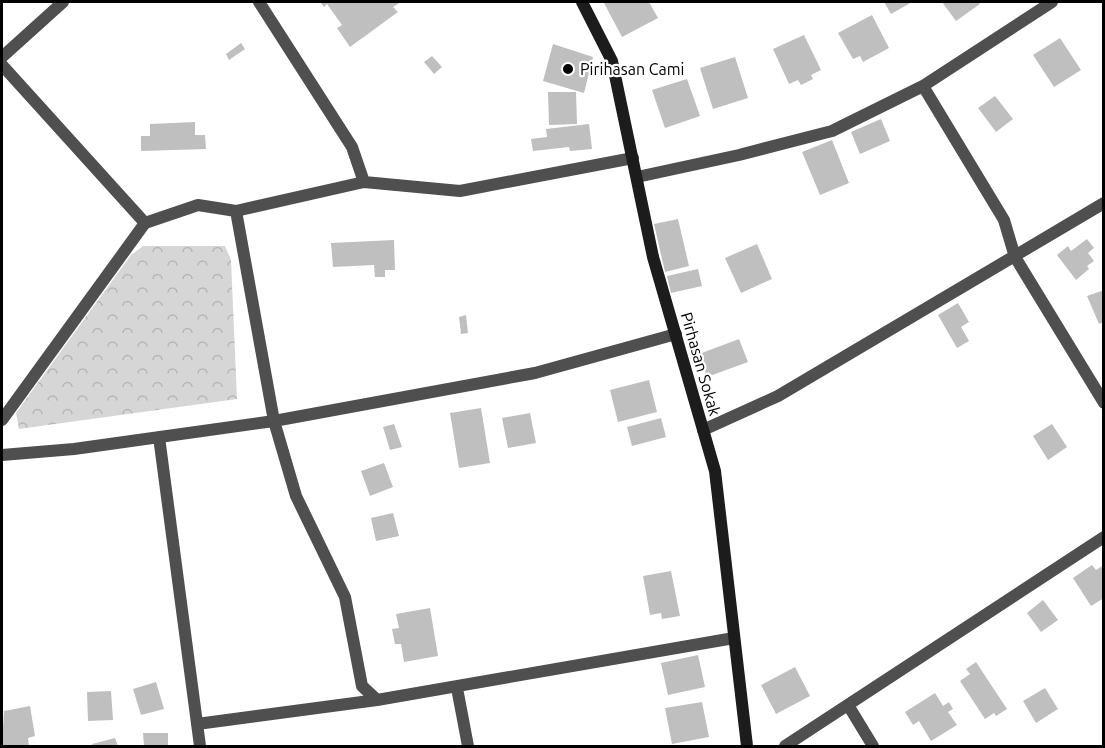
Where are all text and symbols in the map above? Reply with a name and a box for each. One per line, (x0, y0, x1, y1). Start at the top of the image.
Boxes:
place label: Pirihasan Cami (580, 60, 684, 78)
marker: Pirihasan Cami (561, 62, 575, 76)
street label: Pirhasan Sokak (678, 310, 724, 418)

